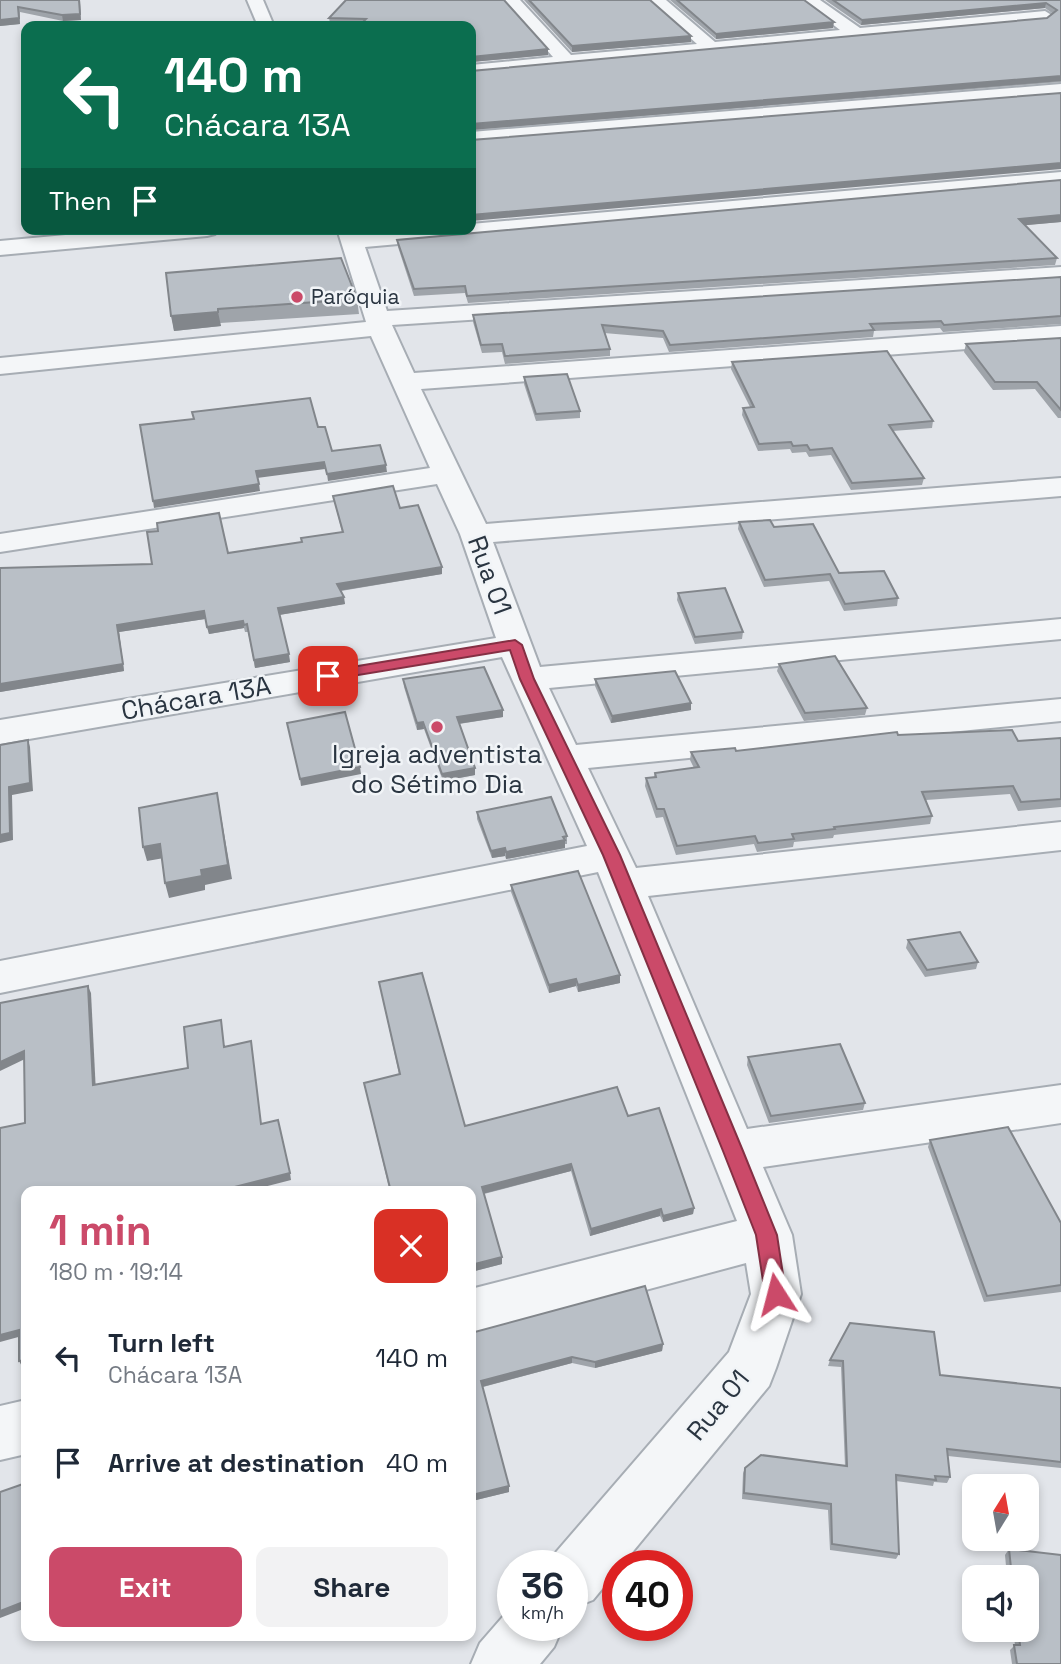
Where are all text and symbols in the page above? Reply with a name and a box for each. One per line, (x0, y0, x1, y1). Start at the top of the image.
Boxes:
text: 140 m (164, 44, 303, 106)
icon: left (49, 49, 140, 140)
text: Chácara 13A (164, 105, 351, 145)
icon: arrive (126, 182, 164, 220)
text: Then (49, 184, 112, 218)
place label: Paróquia (311, 283, 400, 310)
marker: Paróquia (289, 289, 305, 305)
street label: Rua 01 (460, 531, 520, 619)
pin (298, 646, 358, 706)
icon: arrive (309, 657, 347, 695)
street label: Chácara 13A (118, 668, 274, 728)
marker: Igreja adventista do Sétimo Dia (429, 719, 445, 735)
place label: Igreja adventista do Sétimo Dia (332, 737, 542, 801)
text: 1 min (49, 1204, 152, 1257)
button: close (374, 1209, 448, 1283)
text: 180 m · 19:14 (49, 1257, 183, 1287)
position arrow (739, 1257, 813, 1331)
text: Turn left (108, 1326, 215, 1360)
icon: left (49, 1339, 87, 1377)
text: 140 m (375, 1341, 448, 1375)
text: Chácara 13A (108, 1360, 242, 1390)
street label: Rua 01 (679, 1363, 757, 1447)
icon: arrive (49, 1444, 87, 1482)
text: Arrive at destination (108, 1446, 365, 1480)
text: 40 m (386, 1446, 448, 1480)
north arrow (962, 1474, 1040, 1550)
map controls (962, 1474, 1039, 1642)
button: Exit (49, 1547, 242, 1627)
button: Share (256, 1547, 448, 1627)
speed limit sign: 40 (602, 1550, 693, 1641)
text: 36 (521, 1564, 564, 1608)
button: sound (962, 1565, 1039, 1642)
text: km/h (521, 1601, 564, 1624)

